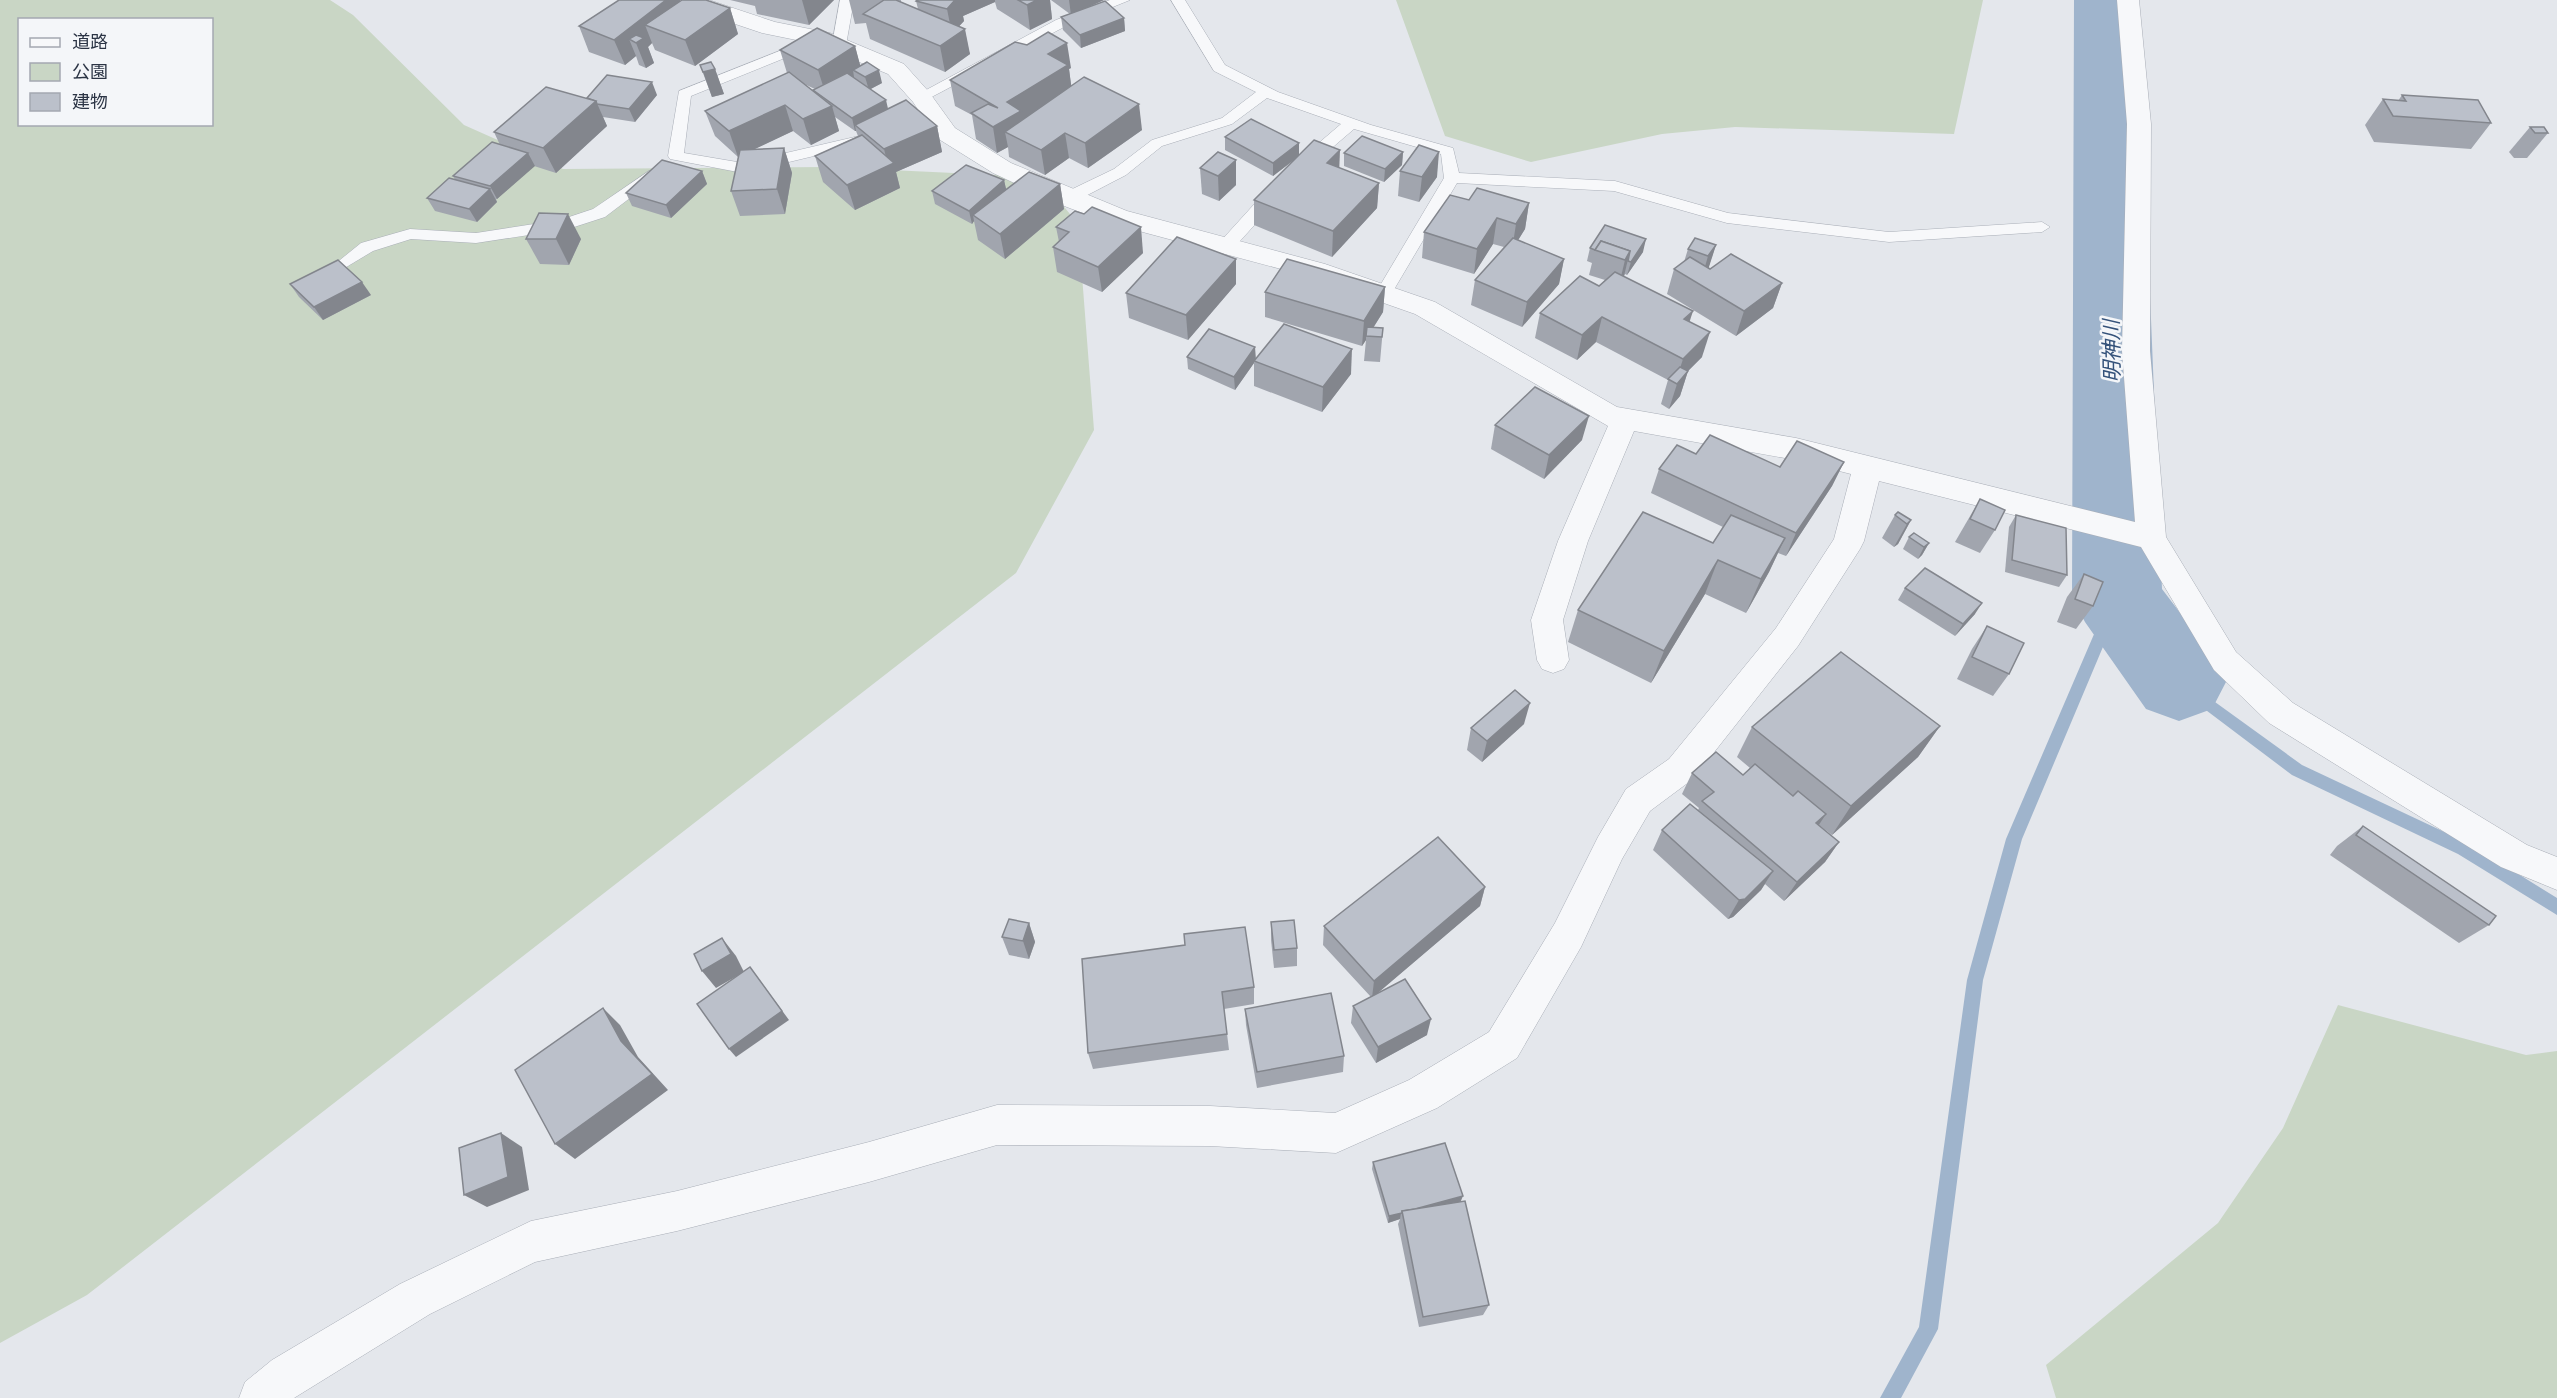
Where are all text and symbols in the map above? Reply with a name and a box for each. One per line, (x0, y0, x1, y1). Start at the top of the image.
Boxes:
legend (18, 18, 213, 126)
text: 道路 (72, 31, 108, 53)
text: 公園 (72, 61, 108, 83)
text: 建物 (72, 91, 108, 113)
water label: 明神川 (2099, 317, 2125, 383)

